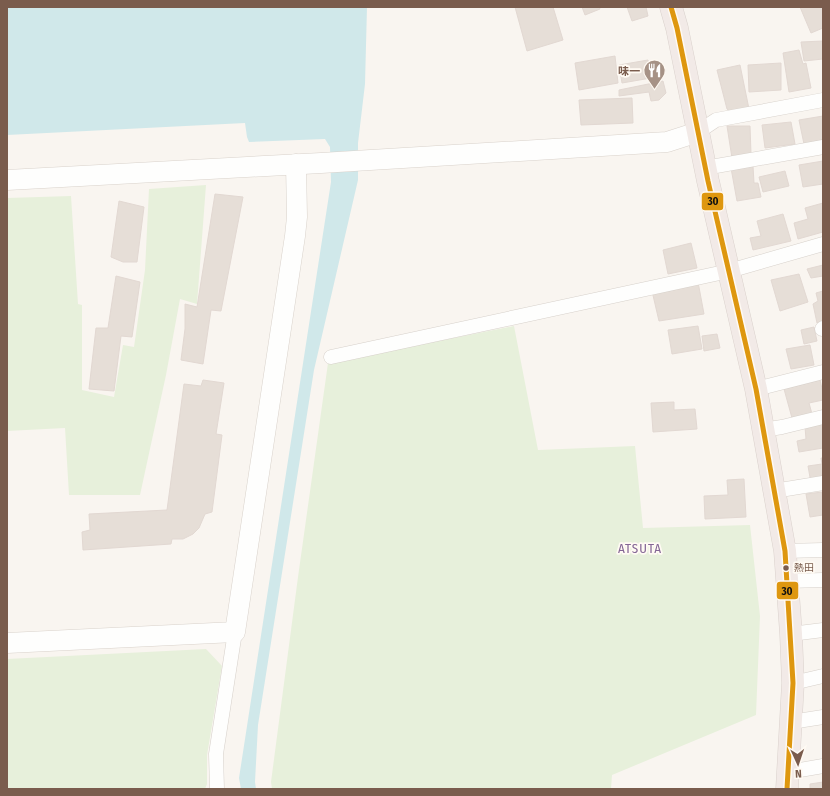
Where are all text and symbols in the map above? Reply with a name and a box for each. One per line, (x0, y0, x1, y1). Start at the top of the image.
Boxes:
restaurant icon: 味一 (642, 58, 668, 91)
place label: 味一 (618, 65, 640, 78)
line badge: 30 (701, 192, 724, 211)
text: 30 (706, 195, 719, 208)
district label: ATSUTA (618, 541, 662, 556)
place label: 熱田 (794, 562, 814, 574)
marker: 熱田 (781, 563, 791, 573)
line badge: 30 (776, 581, 799, 600)
text: 30 (780, 585, 793, 598)
north arrow (778, 744, 818, 784)
text: N (795, 767, 802, 780)

